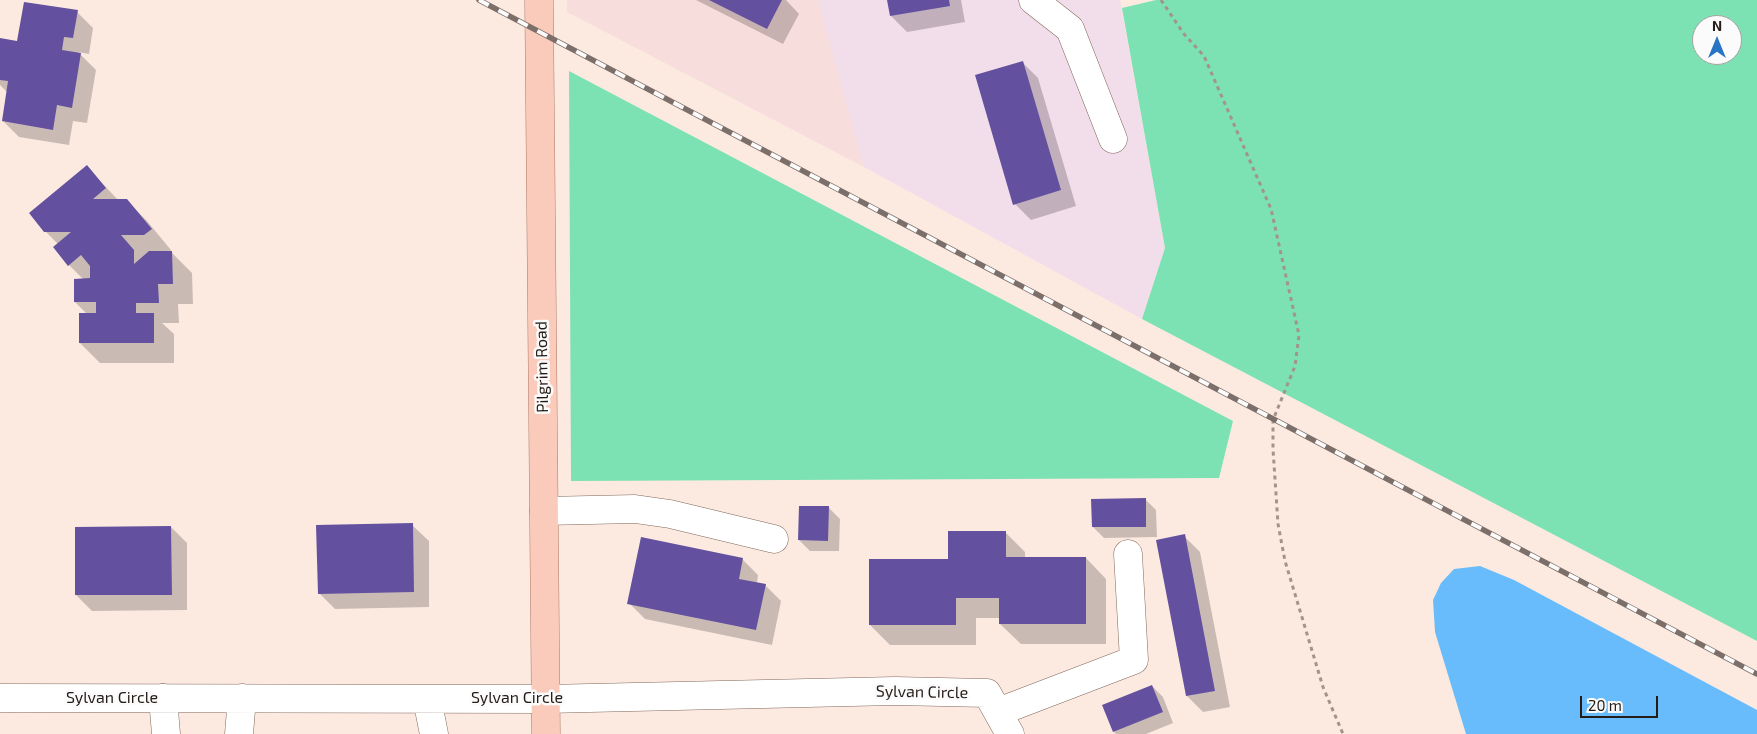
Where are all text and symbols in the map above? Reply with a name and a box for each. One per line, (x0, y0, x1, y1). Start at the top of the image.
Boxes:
north arrow (1692, 15, 1742, 65)
text: N (1712, 17, 1722, 34)
street label: Pilgrim Road (532, 321, 552, 413)
street label: Sylvan Circle (876, 682, 968, 702)
scale bar (1582, 686, 1660, 718)
street label: Sylvan Circle (66, 688, 158, 708)
street label: Sylvan Circle (471, 688, 563, 708)
text: 20 m (1588, 696, 1622, 714)

